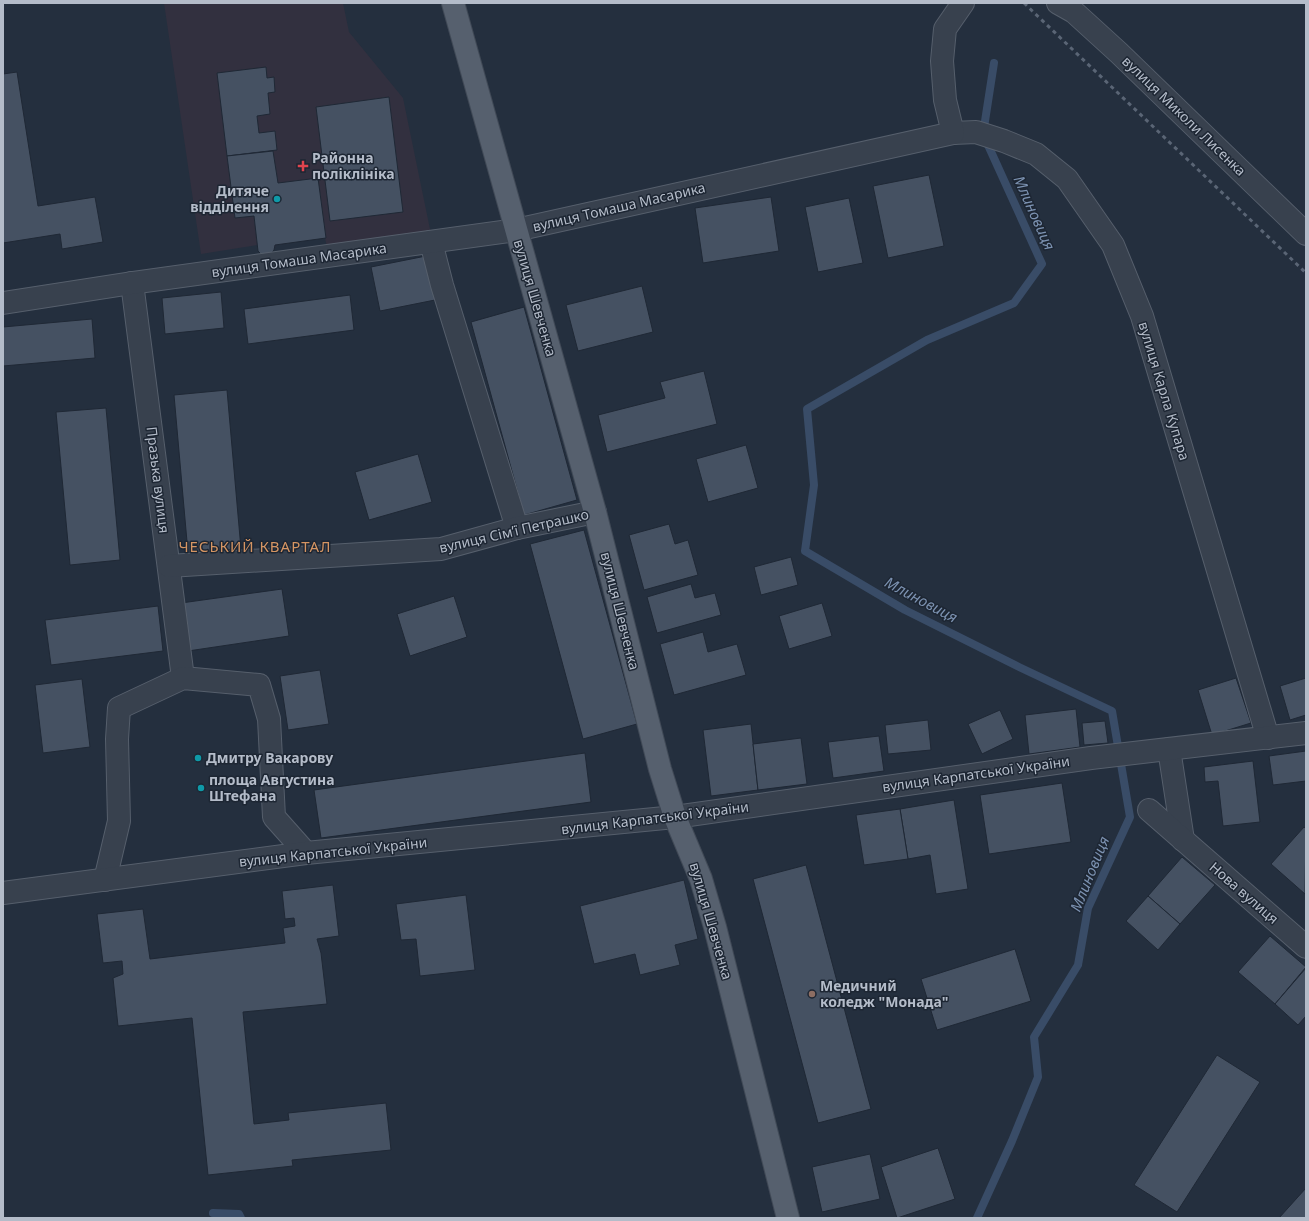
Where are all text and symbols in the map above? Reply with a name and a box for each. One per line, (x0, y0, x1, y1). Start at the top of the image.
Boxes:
street label: вулиця Миколи Лисенка (1118, 51, 1250, 180)
place label: Районна поліклініка (312, 148, 395, 183)
marker: Районна поліклініка (297, 160, 309, 172)
water label: Млиновиця (1010, 172, 1060, 253)
street label: вулиця Томаша Масарика (531, 177, 707, 236)
place label: Дитяче відділення (190, 181, 269, 216)
marker: Дитяче відділення (272, 194, 282, 204)
street label: вулиця Шевченка (510, 237, 561, 359)
street label: вулиця Томаша Масарика (210, 238, 388, 281)
street label: вулиця Карла Купара (1134, 319, 1195, 463)
street label: Празька вулиця (143, 426, 174, 534)
street label: вулиця Сімʼї Петрашко (437, 504, 591, 557)
district label: ЧЕСЬКИЙ КВАРТАЛ (178, 536, 332, 556)
street label: вулиця Шевченка (597, 550, 644, 672)
water label: Млиновиця (882, 572, 962, 627)
place label: Дмитру Вакарову (206, 748, 333, 767)
street label: вулиця Карпатської України (881, 751, 1071, 796)
marker: Дмитру Вакарову (193, 753, 203, 763)
place label: площа Августина Штефана (209, 770, 334, 805)
marker: площа Августина Штефана (196, 783, 206, 793)
street label: вулиця Карпатської України (560, 797, 750, 838)
street label: вулиця Карпатської України (238, 832, 428, 871)
water label: Млиновиця (1065, 833, 1113, 914)
street label: Нова вулиця (1206, 857, 1283, 928)
street label: вулиця Шевченка (686, 860, 737, 982)
place label: Медичний коледж "Монада" (820, 976, 948, 1011)
marker: Медичний коледж "Монада" (807, 989, 817, 999)

